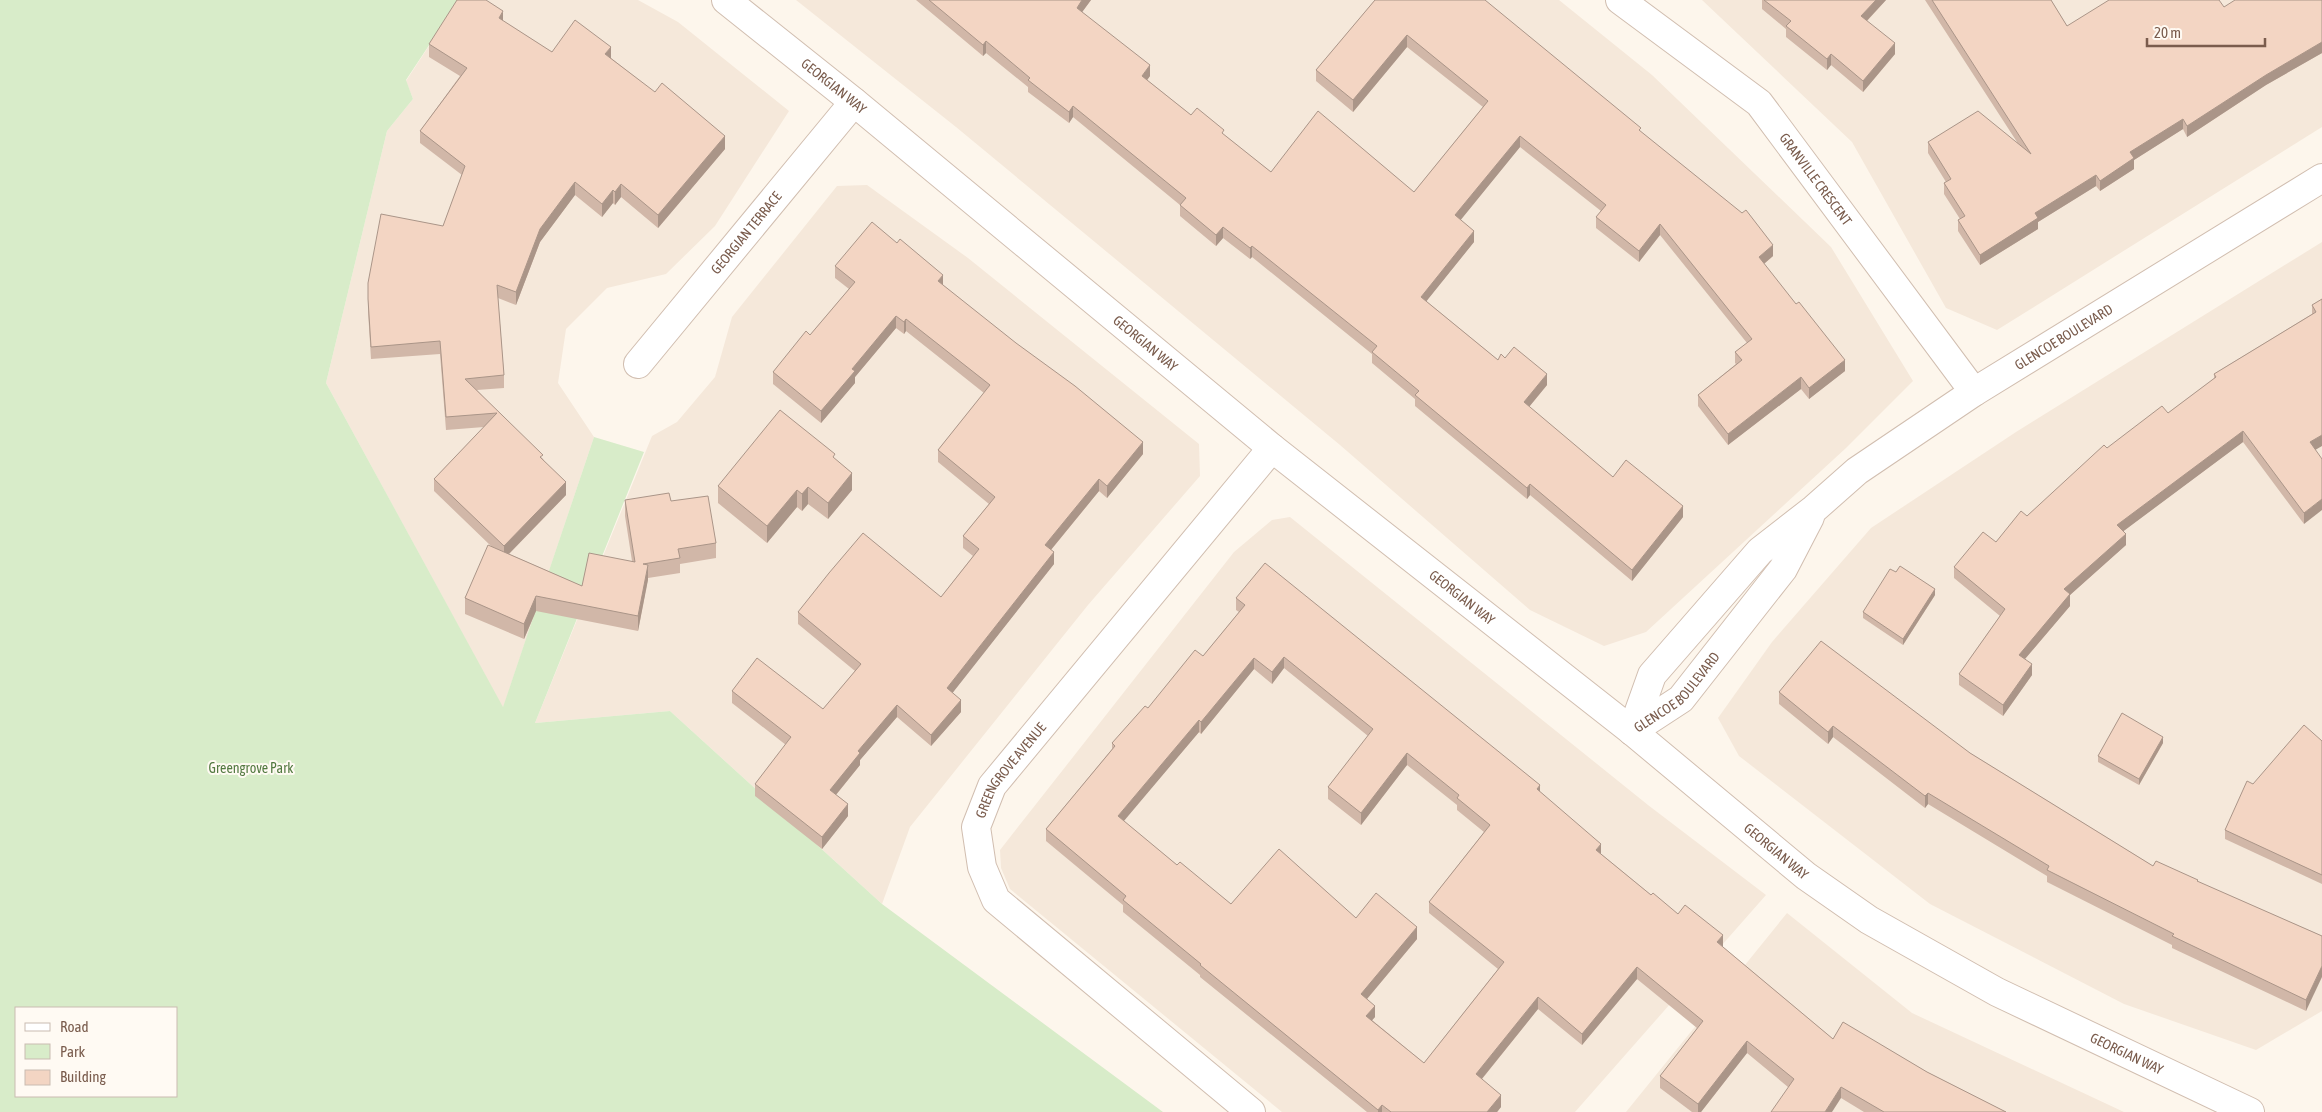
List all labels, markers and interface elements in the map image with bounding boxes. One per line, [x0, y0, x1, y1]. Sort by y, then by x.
scale bar [2147, 15, 2264, 47]
text: 20 m [2154, 24, 2181, 41]
street label: GEORGIAN WAY [798, 55, 870, 117]
street label: GRANVILLE CRESCENT [1776, 130, 1855, 228]
street label: GEORGIAN TERRACE [708, 188, 785, 277]
street label: GLENCOE BOULEVARD [2012, 301, 2116, 373]
street label: GEORGIAN WAY [1110, 312, 1181, 375]
street label: GEORGIAN WAY [1426, 567, 1499, 628]
street label: GLENCOE BOULEVARD [1631, 649, 1723, 736]
street label: GREENGROVE AVENUE [972, 719, 1049, 820]
park label: Greengrove Park [209, 760, 293, 776]
street label: GEORGIAN WAY [1741, 820, 1812, 883]
legend [15, 1007, 178, 1097]
text: Road [60, 1018, 89, 1035]
street label: GEORGIAN WAY [2088, 1029, 2166, 1078]
text: Park [60, 1043, 85, 1060]
text: Building [60, 1068, 106, 1085]

